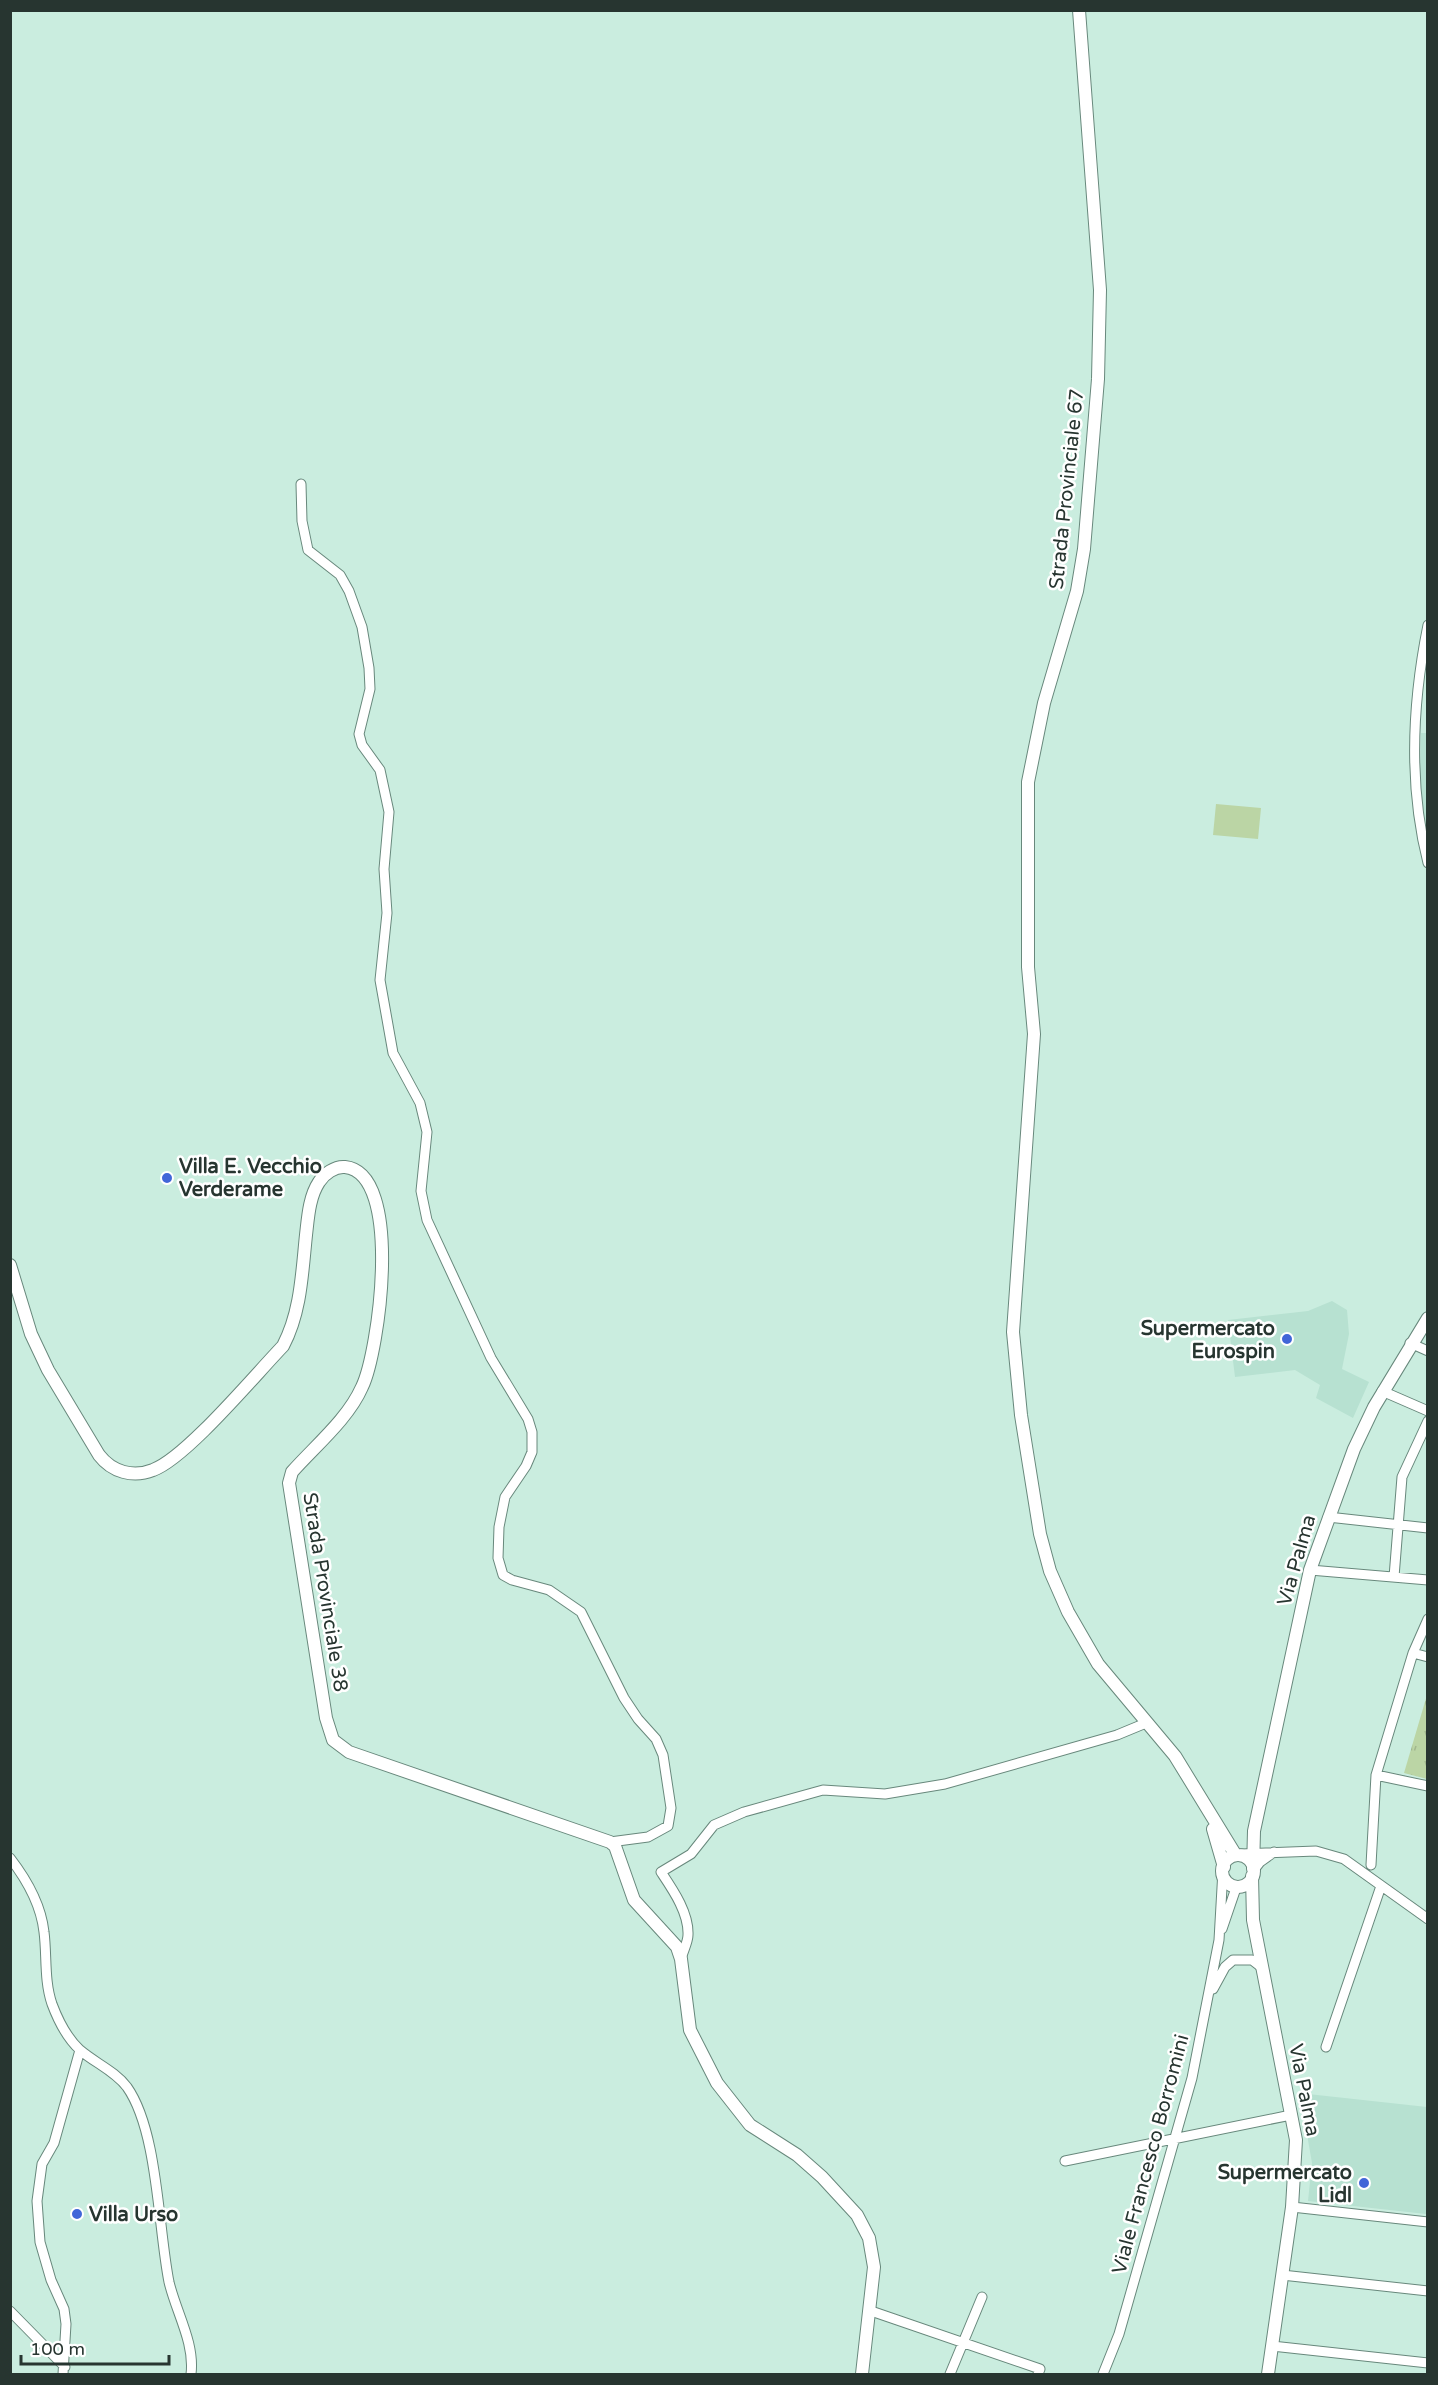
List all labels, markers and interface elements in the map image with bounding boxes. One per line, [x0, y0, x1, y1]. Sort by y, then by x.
street label: Strada Provinciale 67 [1045, 388, 1089, 591]
place label: Villa E. Vecchio Verderame [179, 1155, 322, 1202]
marker: Villa E. Vecchio Verderame [160, 1171, 174, 1185]
place label: Supermercato Eurospin [1141, 1317, 1275, 1364]
marker: Supermercato Eurospin [1280, 1332, 1294, 1346]
street label: Strada Provinciale 38 [297, 1491, 353, 1693]
street label: Via Palma [1272, 1512, 1321, 1609]
street label: Viale Francesco Borromini [1107, 2032, 1195, 2277]
street label: Via Palma [1283, 2042, 1325, 2139]
place label: Supermercato Lidl [1218, 2161, 1352, 2208]
marker: Supermercato Lidl [1357, 2176, 1371, 2190]
place label: Villa Urso [89, 2203, 178, 2227]
marker: Villa Urso [70, 2207, 84, 2221]
scale bar [21, 2328, 170, 2366]
text: 100 m [30, 2338, 85, 2360]

